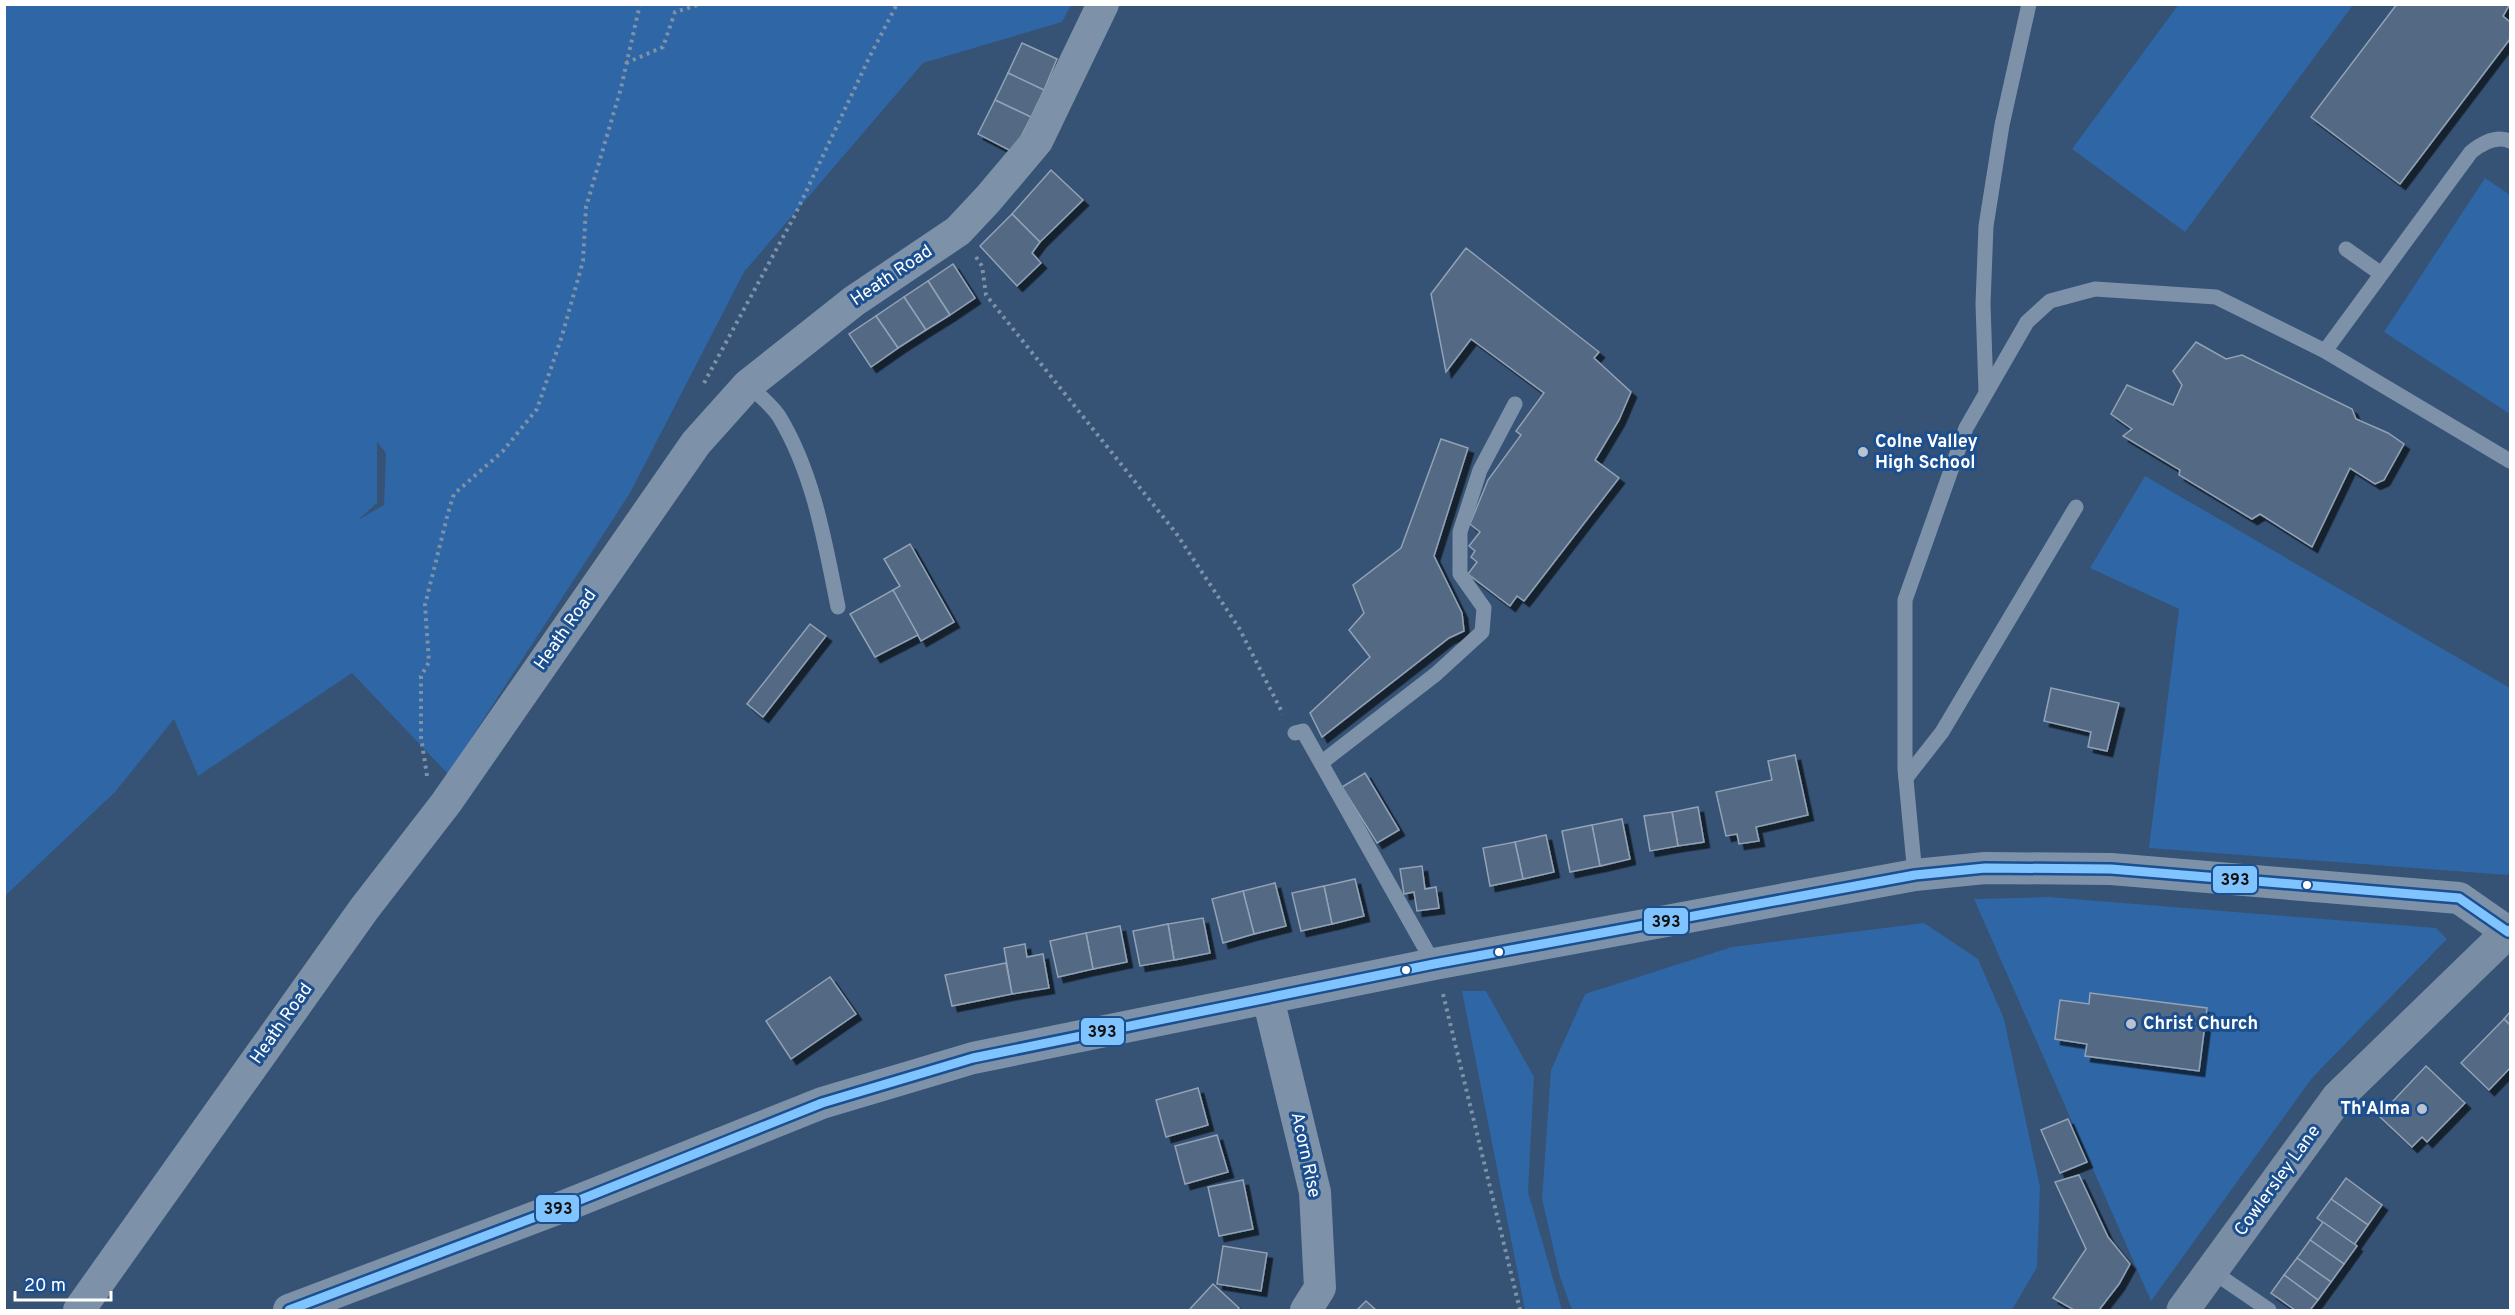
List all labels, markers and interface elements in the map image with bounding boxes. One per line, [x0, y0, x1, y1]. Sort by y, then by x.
street label: Heath Road [847, 240, 937, 312]
place label: Colne Valley High School [1875, 431, 1978, 475]
marker: Colne Valley High School [1856, 445, 1870, 459]
street label: Heath Road [530, 585, 602, 675]
line badge: 393 [2212, 865, 2258, 894]
text: 393 [2221, 871, 2250, 891]
unlabelled marker [2301, 879, 2313, 891]
line badge: 393 [1643, 907, 1689, 935]
text: 393 [1652, 913, 1681, 933]
unlabelled marker [1493, 946, 1505, 958]
unlabelled marker [1400, 964, 1412, 976]
street label: Heath Road [246, 979, 318, 1069]
place label: Christ Church [2143, 1013, 2258, 1036]
line badge: 393 [1080, 1017, 1125, 1046]
marker: Christ Church [2124, 1017, 2138, 1031]
text: 393 [1088, 1023, 1117, 1043]
place label: Th'Alma [2340, 1098, 2410, 1121]
marker: Th'Alma [2415, 1102, 2429, 1116]
street label: Acorn Rise [1285, 1110, 1325, 1200]
street label: Cowlersley Lane [2230, 1121, 2326, 1241]
line badge: 393 [535, 1194, 580, 1223]
text: 393 [544, 1200, 573, 1220]
scale bar [15, 1264, 111, 1302]
text: 20 m [24, 1275, 66, 1298]

